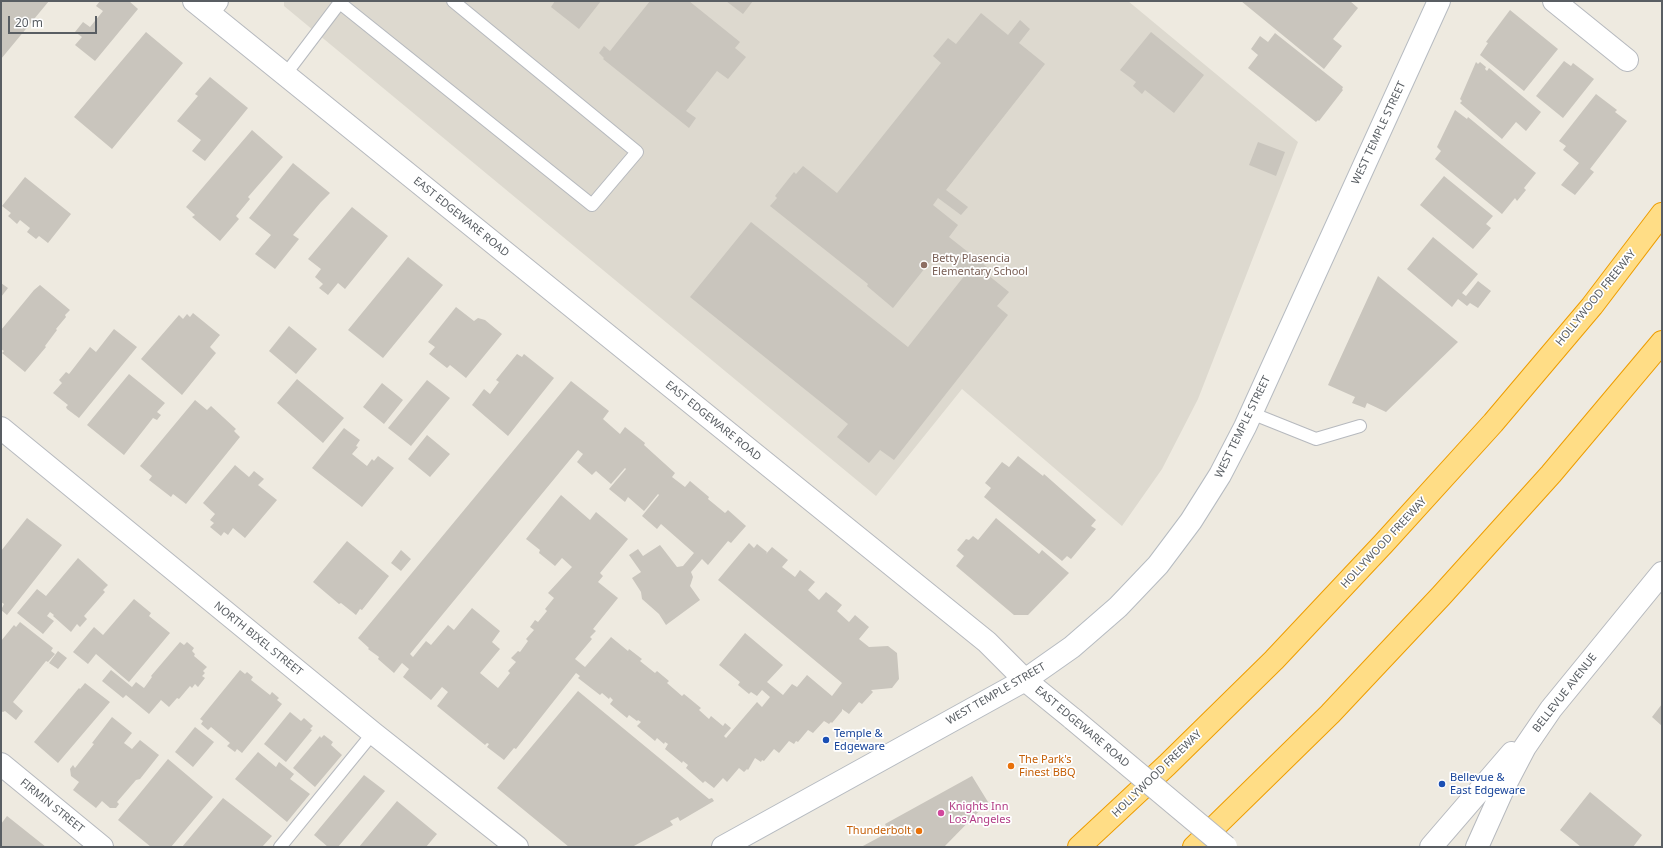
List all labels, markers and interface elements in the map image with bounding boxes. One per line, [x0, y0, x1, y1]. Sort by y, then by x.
scale bar [10, 8, 99, 34]
text: 20 m [15, 14, 43, 31]
street label: WEST TEMPLE STREET [1349, 79, 1409, 187]
street label: EAST EDGEWARE ROAD [410, 174, 512, 260]
street label: HOLLYWOOD FREEWAY [1553, 247, 1639, 349]
place label: Betty Plasencia Elementary School [932, 252, 1028, 278]
marker: Betty Plasencia Elementary School [919, 260, 929, 270]
street label: WEST TEMPLE STREET [1212, 374, 1274, 480]
street label: EAST EDGEWARE ROAD [662, 378, 764, 464]
street label: HOLLYWOOD FREEWAY [1338, 495, 1430, 591]
street label: NORTH BIXEL STREET [211, 599, 305, 679]
street label: BELLEVUE AVENUE [1530, 651, 1600, 735]
street label: WEST TEMPLE STREET [944, 660, 1048, 728]
street label: EAST EDGEWARE ROAD [1032, 684, 1132, 770]
place label: Temple & Edgeware [834, 727, 885, 753]
street label: HOLLYWOOD FREEWAY [1109, 728, 1205, 820]
marker: Temple & Edgeware [821, 735, 831, 745]
place label: The Park's Finest BBQ [1019, 753, 1076, 779]
marker: The Park's Finest BBQ [1006, 761, 1016, 771]
place label: Bellevue & East Edgeware [1450, 771, 1525, 797]
street label: FIRMIN STREET [17, 776, 87, 836]
marker: Bellevue & East Edgeware [1437, 779, 1447, 789]
place label: Knights Inn Los Angeles [949, 800, 1011, 826]
marker: Knights Inn Los Angeles [936, 808, 946, 818]
place label: Thunderbolt [847, 824, 911, 838]
marker: Thunderbolt [914, 826, 924, 836]

